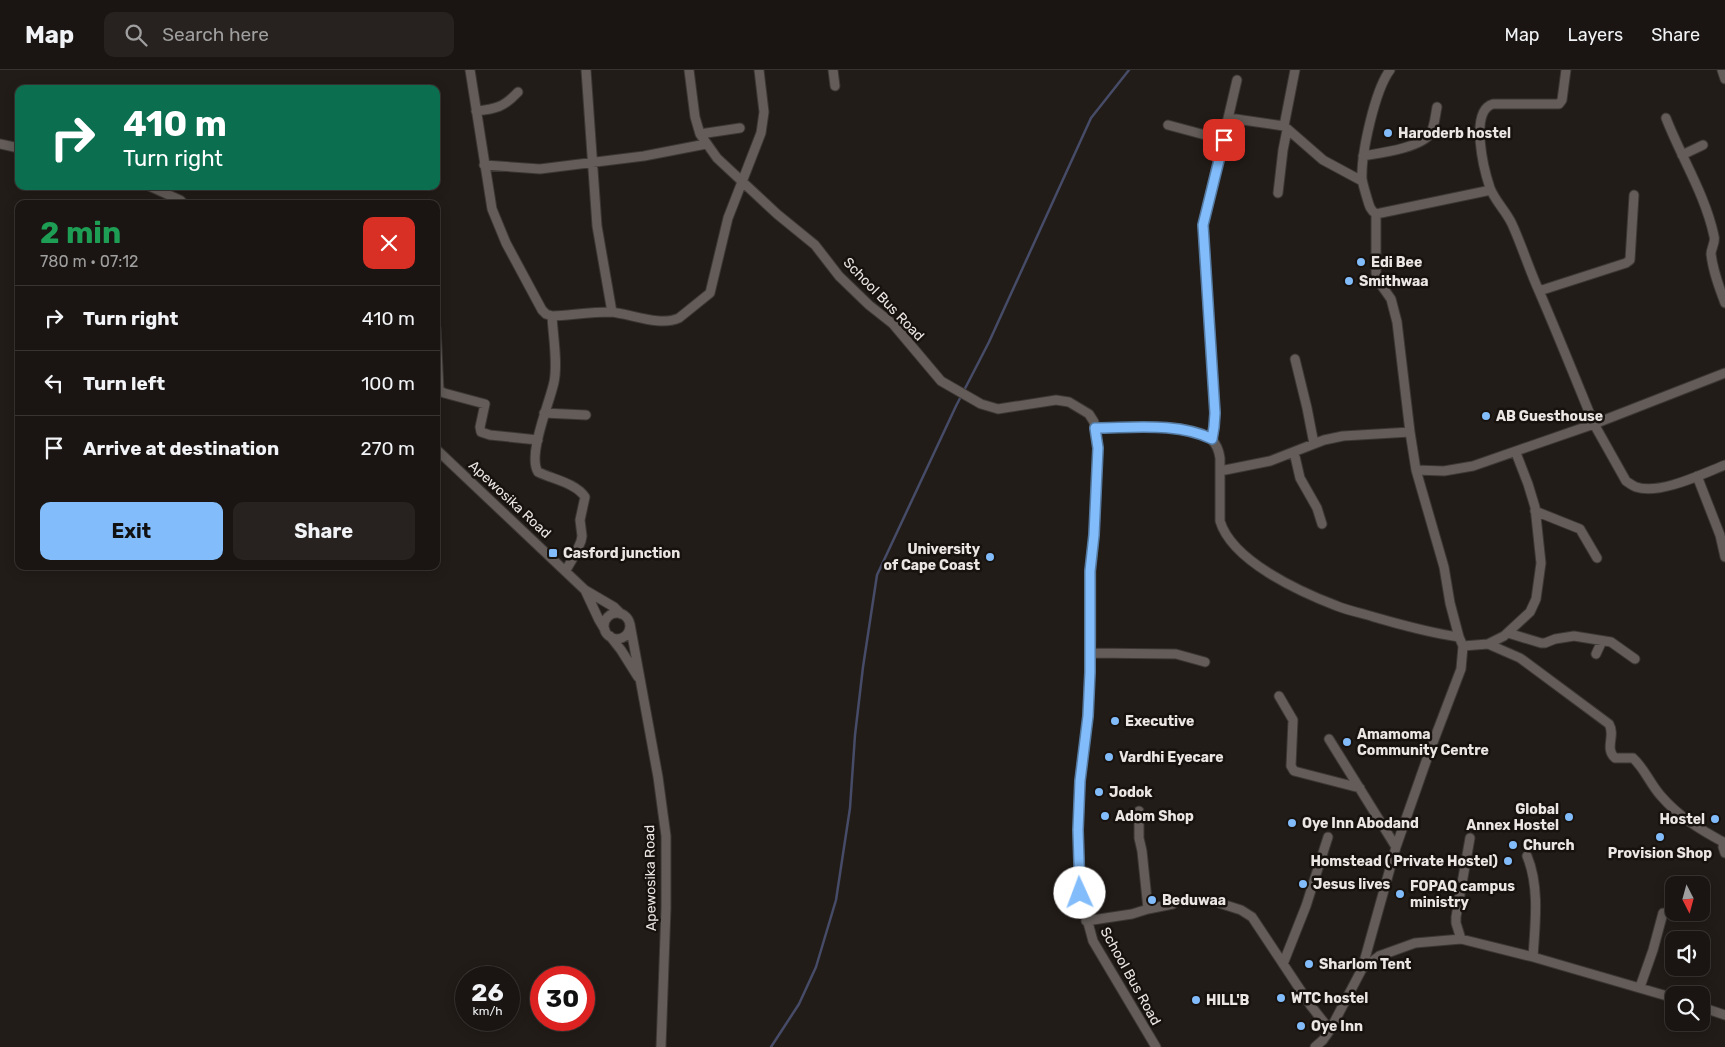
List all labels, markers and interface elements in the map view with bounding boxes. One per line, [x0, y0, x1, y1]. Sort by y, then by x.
search box [104, 12, 454, 57]
text: Map [25, 21, 74, 49]
icon: search [122, 21, 150, 49]
text: Search here [162, 23, 269, 46]
text: Map [1505, 24, 1540, 46]
text: Layers [1568, 24, 1623, 46]
text: Share [1651, 24, 1700, 46]
text: 410 m [123, 103, 227, 145]
icon: right [40, 105, 105, 170]
pin [1203, 119, 1245, 161]
place label: Haroderb hostel [1398, 125, 1511, 142]
icon: arrive [1210, 126, 1238, 154]
marker: Haroderb hostel [1382, 127, 1394, 139]
text: Turn right [123, 145, 223, 172]
text: 2 min [40, 215, 121, 251]
button: close [363, 217, 415, 269]
text: 780 m · 07:12 [40, 252, 139, 271]
street label: School Bus Road [840, 254, 928, 345]
place label: Edi Bee [1371, 254, 1422, 271]
marker: Edi Bee [1355, 256, 1367, 268]
place label: Smithwaa [1359, 273, 1429, 290]
marker: Smithwaa [1343, 275, 1355, 287]
icon: right [40, 304, 68, 332]
text: Turn right [83, 307, 178, 330]
text: 410 m [362, 307, 415, 330]
icon: left [40, 369, 68, 397]
text: Turn left [83, 372, 165, 395]
text: 100 m [361, 372, 415, 395]
place label: AB Guesthouse [1496, 408, 1603, 425]
marker: AB Guesthouse [1480, 410, 1492, 422]
icon: arrive [40, 434, 68, 462]
text: Arrive at destination [83, 437, 279, 460]
text: 270 m [360, 437, 415, 460]
street label: Apewosika Road [465, 457, 554, 542]
button: Exit [40, 502, 223, 560]
button: Share [233, 502, 415, 560]
place label: University of Cape Coast [884, 541, 981, 574]
place label: Casford junction [563, 545, 680, 562]
marker: Casford junction [547, 547, 559, 559]
marker: University of Cape Coast [984, 551, 996, 563]
place label: Executive [1125, 713, 1194, 730]
marker: Executive [1109, 715, 1121, 727]
place label: Amamoma Community Centre [1357, 726, 1489, 759]
marker: Amamoma Community Centre [1341, 736, 1353, 748]
place label: Vardhi Eyecare [1119, 749, 1224, 766]
marker: Vardhi Eyecare [1103, 751, 1115, 763]
place label: Jodok [1109, 784, 1153, 801]
marker: Jodok [1093, 786, 1105, 798]
place label: Global Annex Hostel [1466, 801, 1559, 834]
place label: Adom Shop [1115, 808, 1194, 825]
marker: Adom Shop [1099, 810, 1111, 822]
marker: Global Annex Hostel [1563, 811, 1575, 823]
place label: Hostel [1659, 811, 1705, 828]
marker: Hostel [1709, 813, 1721, 825]
place label: Oye Inn Abodand [1302, 815, 1419, 832]
marker: Oye Inn Abodand [1286, 817, 1298, 829]
street label: Apewosika Road [641, 825, 660, 931]
marker: Provision Shop [1654, 831, 1666, 843]
place label: Church [1523, 837, 1575, 854]
marker: Church [1507, 839, 1519, 851]
place label: Provision Shop [1608, 845, 1712, 862]
place label: Homstead ( Private Hostel) [1310, 853, 1498, 870]
marker: Homstead ( Private Hostel) [1502, 855, 1514, 867]
position arrow [1053, 866, 1105, 918]
place label: Jesus lives [1313, 876, 1391, 893]
north arrow [1665, 876, 1710, 921]
map controls [1665, 876, 1710, 1031]
marker: Jesus lives [1297, 878, 1309, 890]
place label: FOPAQ campus ministry [1410, 878, 1515, 911]
marker: FOPAQ campus ministry [1394, 888, 1406, 900]
place label: Beduwaa [1162, 892, 1226, 909]
marker: Beduwaa [1146, 894, 1158, 906]
street label: School Bus Road [1097, 924, 1165, 1028]
button: sound [1665, 931, 1710, 976]
place label: Sharlom Tent [1319, 956, 1412, 973]
marker: Sharlom Tent [1303, 958, 1315, 970]
speed limit sign: 30 [530, 966, 595, 1031]
text: 26 [471, 978, 504, 1007]
button: search [1665, 986, 1710, 1031]
place label: WTC hostel [1291, 990, 1368, 1007]
place label: HILL'B [1206, 992, 1250, 1009]
marker: WTC hostel [1275, 992, 1287, 1004]
marker: HILL'B [1190, 994, 1202, 1006]
text: km/h [473, 1004, 502, 1018]
place label: Oye Inn [1311, 1018, 1363, 1035]
marker: Oye Inn [1295, 1020, 1307, 1032]

